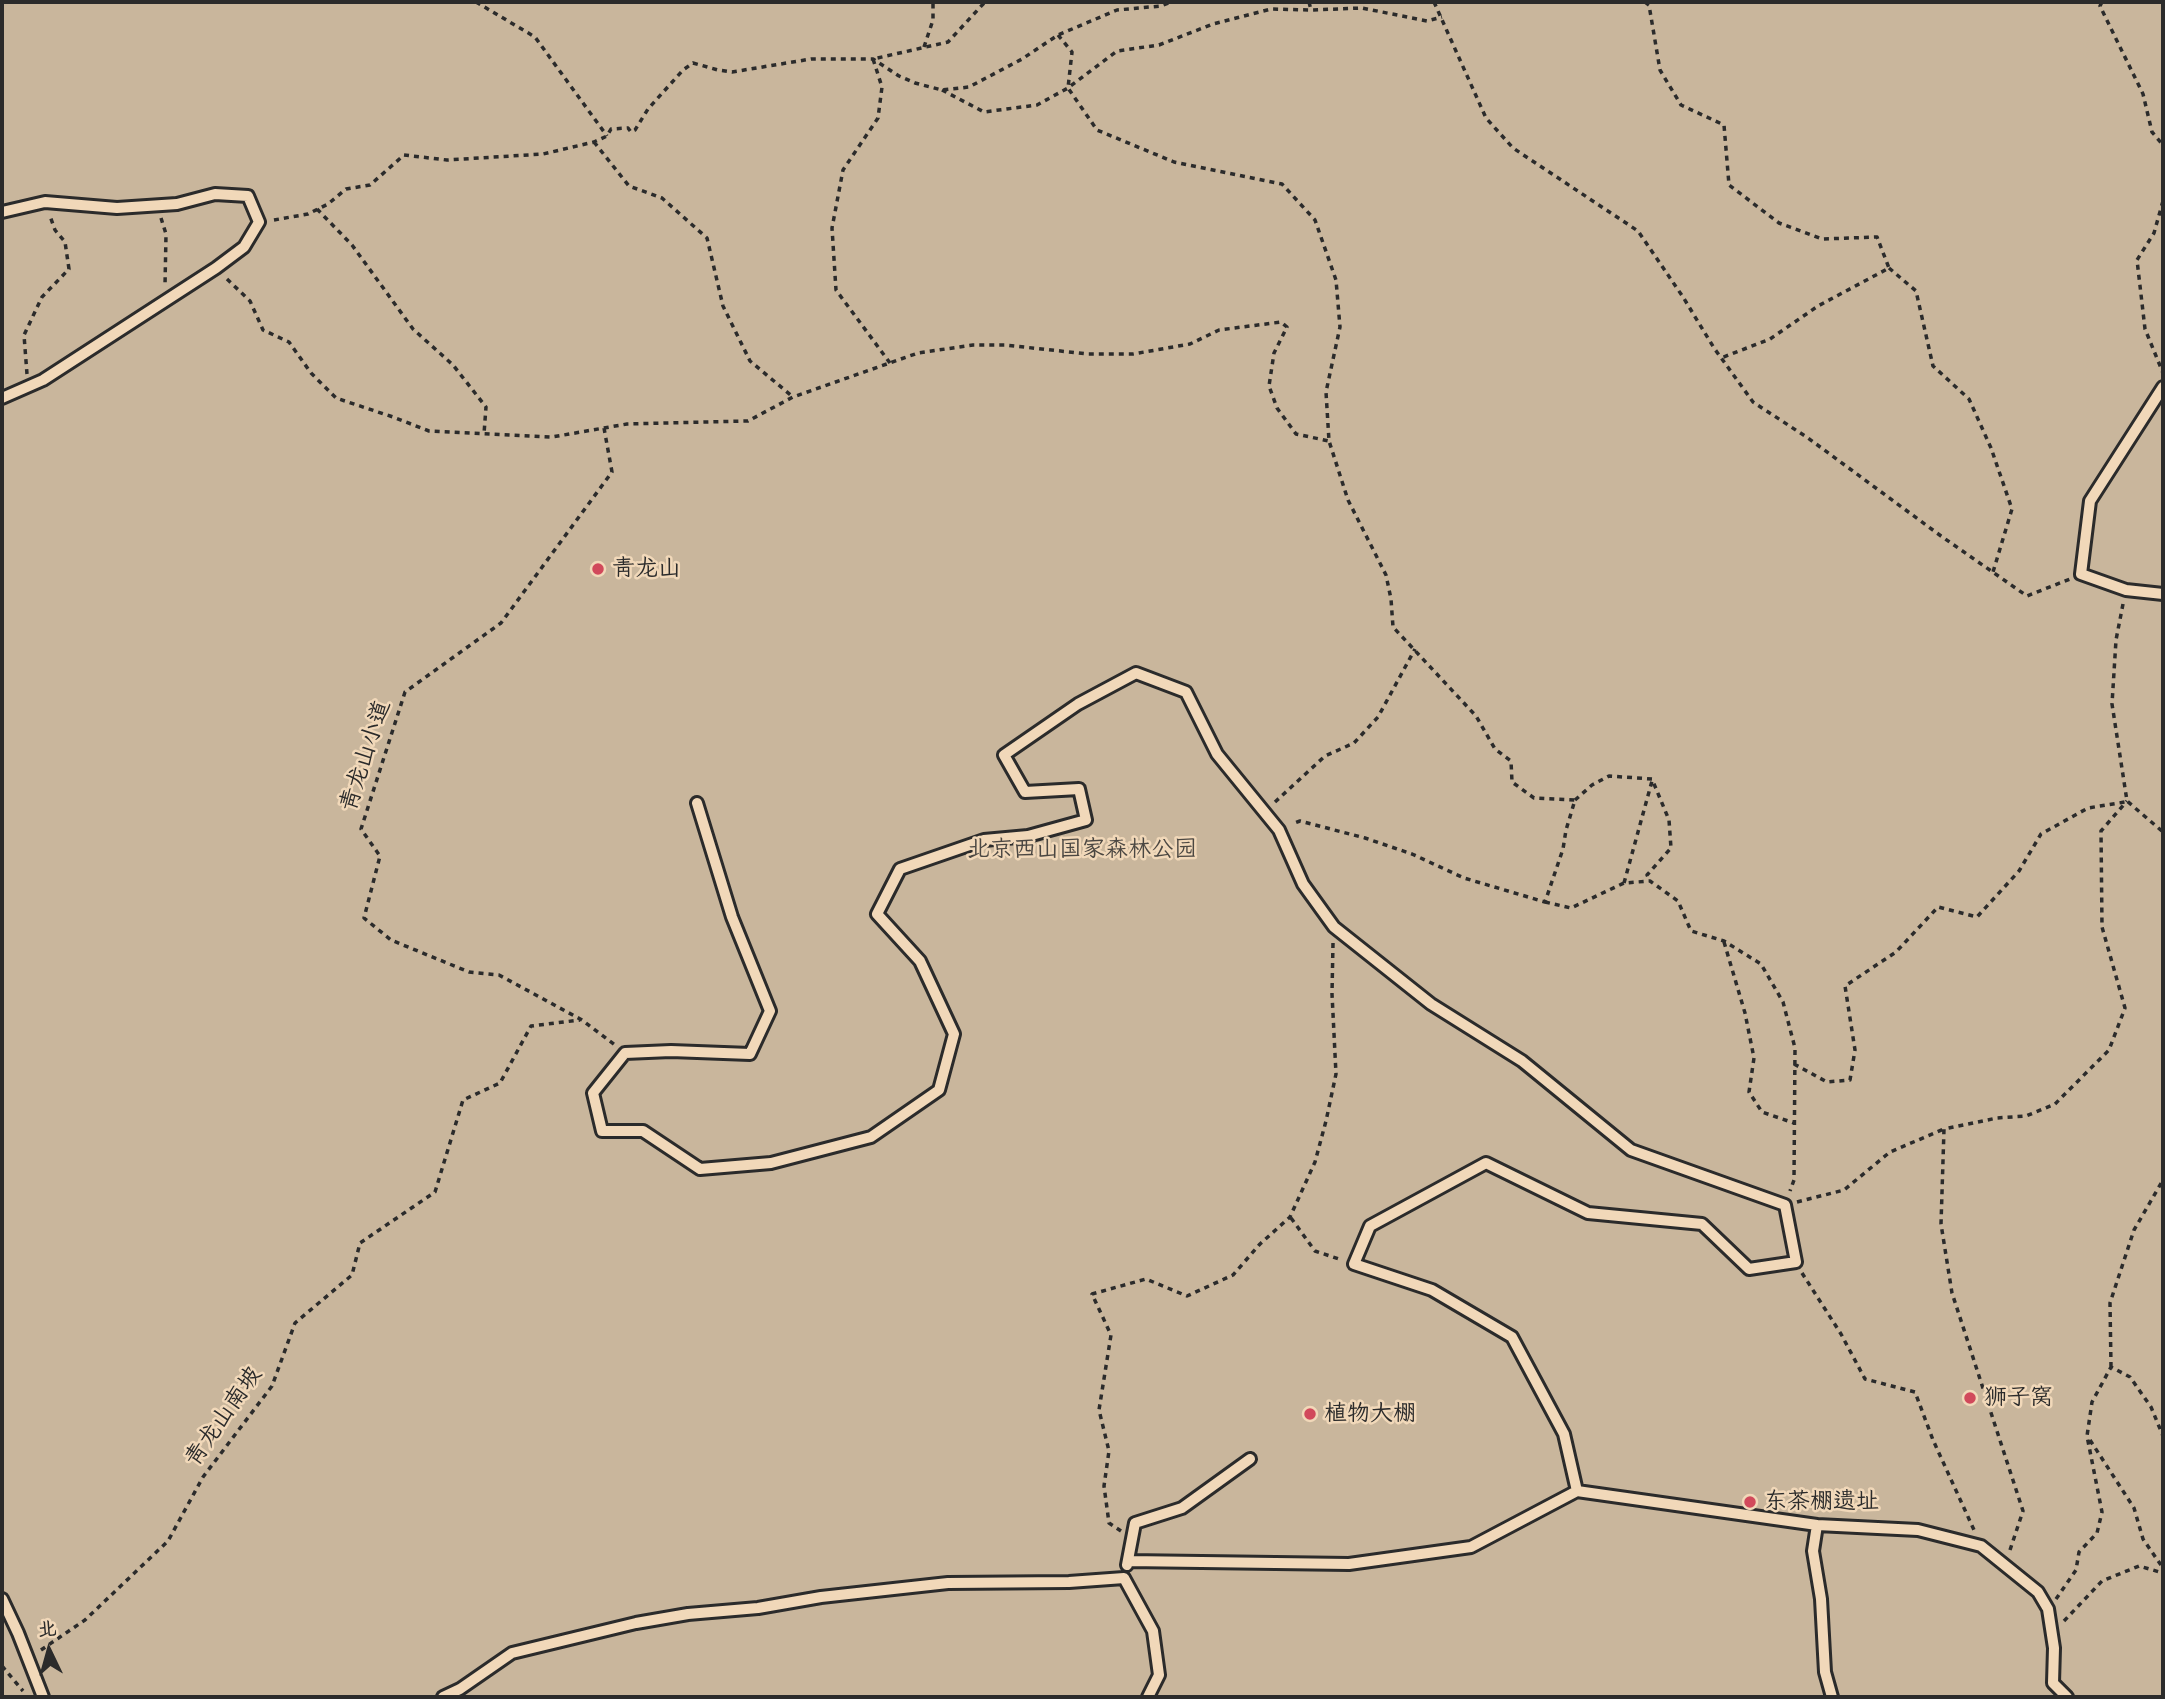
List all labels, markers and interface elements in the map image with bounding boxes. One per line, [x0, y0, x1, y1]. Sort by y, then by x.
place label: 青龙山 [612, 555, 681, 583]
marker: 青龙山 [590, 561, 606, 577]
street label: 青龙山小道 [335, 697, 397, 815]
park label: 北京西山国家森林公园 [967, 836, 1197, 864]
street label: 青龙山南坡 [180, 1362, 268, 1472]
place label: 狮子窝 [1984, 1384, 2053, 1412]
marker: 狮子窝 [1962, 1390, 1978, 1406]
place label: 植物大棚 [1324, 1400, 1416, 1428]
marker: 植物大棚 [1302, 1406, 1318, 1422]
place label: 东茶棚遗址 [1764, 1488, 1879, 1516]
marker: 东茶棚遗址 [1742, 1494, 1758, 1510]
text: 北 [36, 1611, 58, 1646]
north arrow [14, 1615, 84, 1685]

